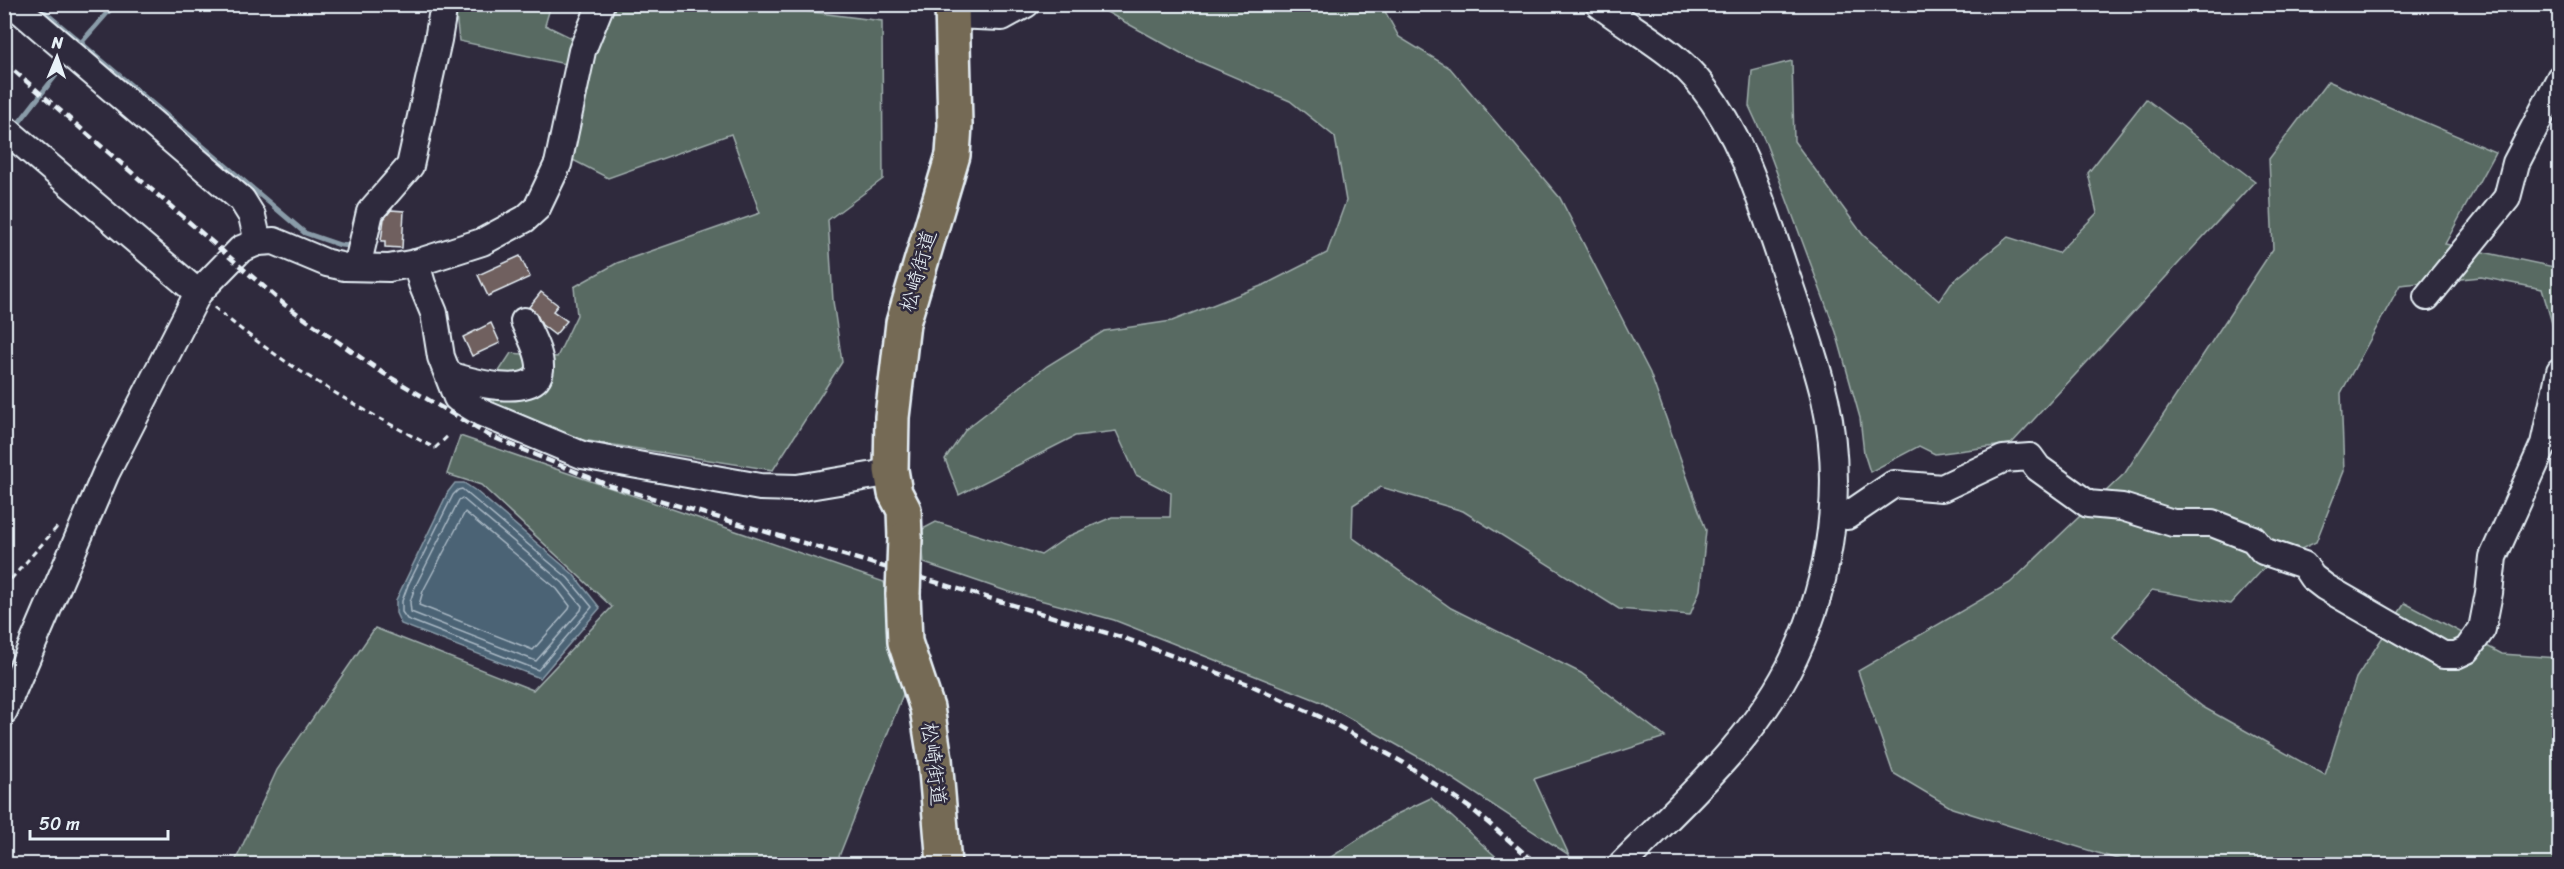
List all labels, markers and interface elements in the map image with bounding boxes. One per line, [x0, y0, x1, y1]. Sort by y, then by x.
north arrow [27, 27, 87, 87]
text: N [50, 28, 64, 57]
street label: 松崎街道 [888, 225, 948, 317]
street label: 松崎街道 [910, 720, 958, 808]
scale bar [30, 803, 168, 841]
text: 50 m [39, 808, 80, 840]

